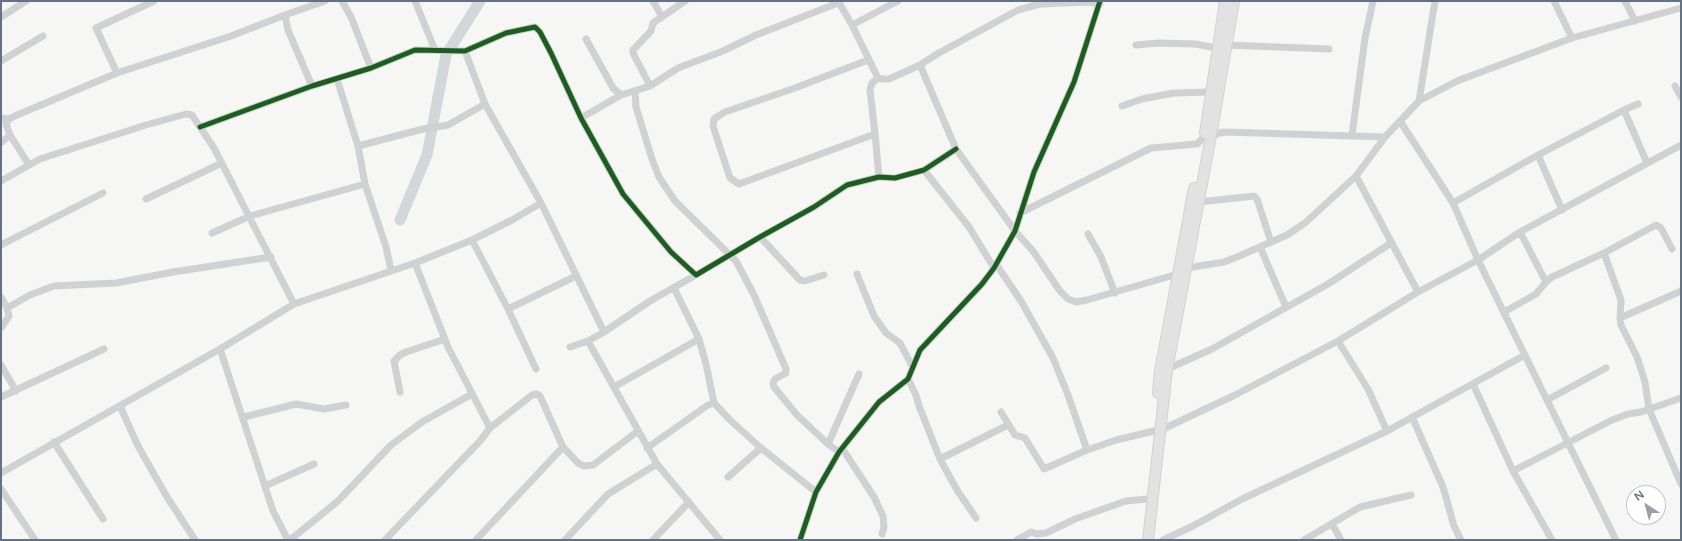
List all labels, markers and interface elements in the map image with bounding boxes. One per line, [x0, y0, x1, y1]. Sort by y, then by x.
north arrow [1626, 485, 1666, 525]
text: N [1632, 488, 1647, 504]

